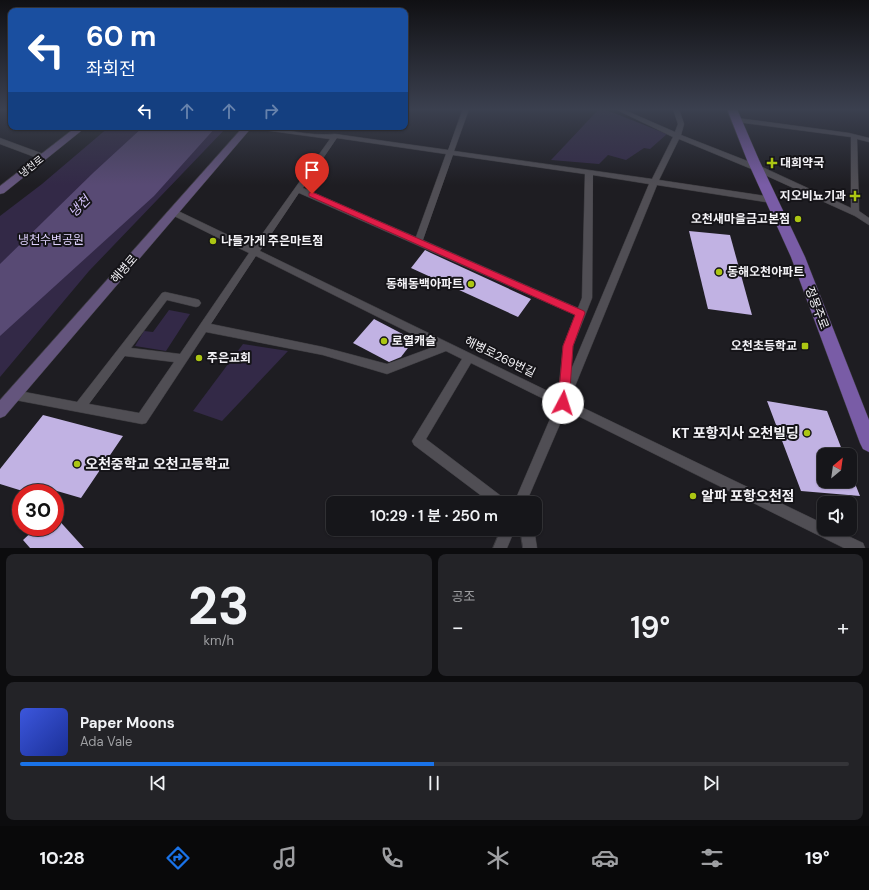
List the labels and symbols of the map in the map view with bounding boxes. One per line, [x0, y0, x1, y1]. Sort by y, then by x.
street label: 냉천로 [16, 153, 46, 180]
pin [295, 153, 329, 194]
place label: 대희약국 [780, 155, 824, 171]
marker: 대희약국 [767, 158, 777, 168]
place label: 지오비뇨기과 [780, 188, 846, 204]
marker: 지오비뇨기과 [849, 190, 861, 202]
water label: 냉천 [65, 191, 95, 221]
place label: 오천새마을금고본점 [691, 211, 790, 227]
marker: 오천새마을금고본점 [793, 214, 803, 224]
park label: 냉천수변공원 [18, 232, 84, 248]
place label: 나들가게 주은마트점 [221, 233, 323, 249]
marker: 나들가게 주은마트점 [208, 236, 218, 246]
street label: 해병로 [107, 251, 141, 287]
place label: 동해오천아파트 [727, 264, 804, 280]
marker: 동해오천아파트 [714, 267, 724, 277]
place label: 동해동백아파트 [386, 276, 463, 292]
marker: 동해동백아파트 [466, 279, 476, 289]
street label: 정몽주로 [802, 285, 832, 331]
place label: 로열캐슬 [392, 333, 436, 349]
street label: 해병로269번길 [462, 333, 538, 381]
marker: 로열캐슬 [379, 336, 389, 346]
place label: 오천초등학교 [731, 338, 797, 354]
marker: 오천초등학교 [800, 341, 810, 351]
place label: 주은교회 [207, 350, 251, 366]
marker: 주은교회 [194, 353, 204, 363]
position arrow [542, 382, 584, 424]
place label: KT 포항지사 오천빌딩 [672, 424, 799, 442]
marker: KT 포항지사 오천빌딩 [802, 428, 812, 438]
north arrow [817, 448, 857, 488]
place label: 오천중학교 오천고등학교 [85, 455, 230, 473]
marker: 오천중학교 오천고등학교 [72, 459, 82, 469]
speed limit sign: 30 [12, 484, 64, 536]
place label: 알파 포항오천점 [701, 487, 794, 505]
marker: 알파 포항오천점 [688, 491, 698, 501]

